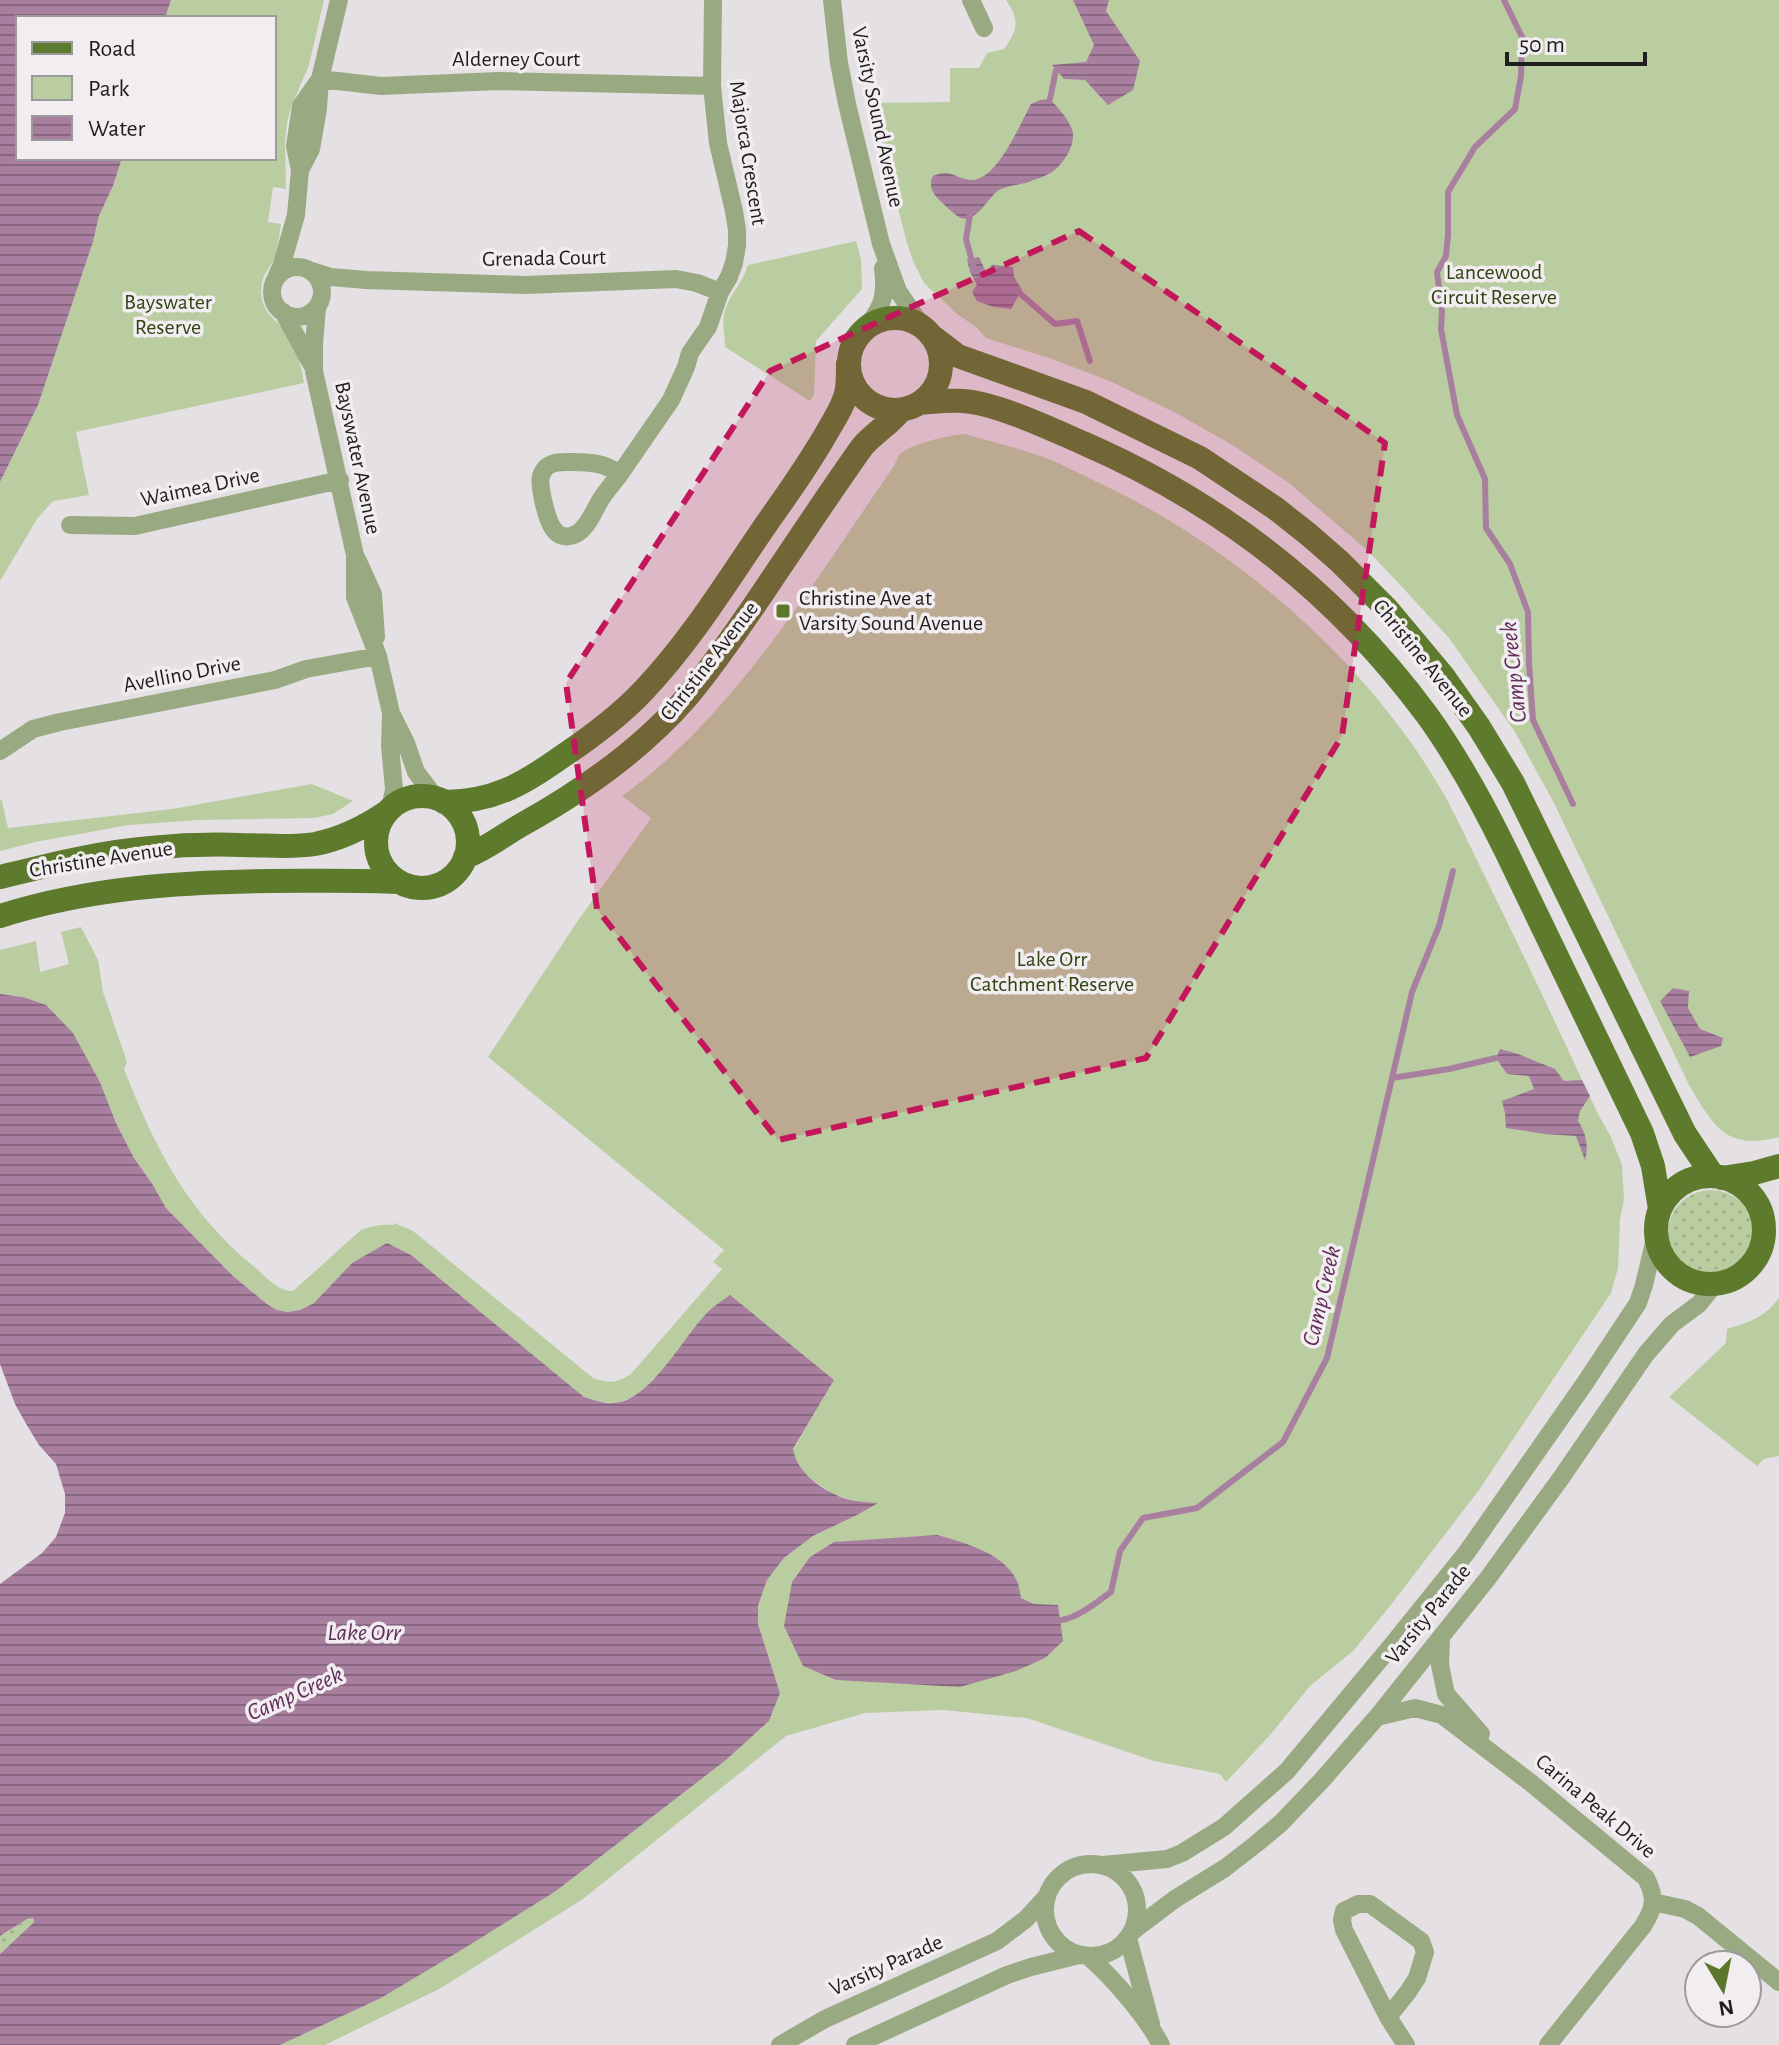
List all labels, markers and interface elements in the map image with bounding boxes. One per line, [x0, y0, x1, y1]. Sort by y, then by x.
legend [16, 16, 276, 160]
scale bar [1507, 16, 1645, 66]
street label: Varsity Sound Avenue [848, 25, 908, 209]
text: 50 m [1519, 33, 1565, 57]
text: Road [88, 37, 136, 61]
street label: Alderney Court [452, 48, 580, 70]
text: Park [88, 77, 129, 101]
street label: Majorca Crescent [726, 79, 770, 227]
text: Water [88, 117, 146, 141]
street label: Grenada Court [482, 246, 606, 270]
park label: Lancewood Circuit Reserve [1431, 261, 1557, 308]
park label: Bayswater Reserve [124, 291, 212, 338]
street label: Bayswater Avenue [331, 380, 385, 536]
street label: Waimea Drive [138, 464, 262, 510]
place label: Christine Ave at Varsity Sound Avenue [799, 587, 983, 634]
street label: Christine Avenue [1369, 595, 1477, 721]
street label: Christine Avenue [656, 597, 762, 725]
marker: Christine Ave at Varsity Sound Avenue [774, 602, 792, 620]
water label: Camp Creek [1497, 620, 1531, 724]
street label: Avellino Drive [121, 652, 243, 696]
street label: Christine Avenue [28, 837, 174, 881]
park label: Lake Orr Catchment Reserve [970, 948, 1134, 995]
water label: Camp Creek [1299, 1244, 1345, 1348]
street label: Varsity Parade [1381, 1560, 1475, 1668]
water label: Lake Orr [327, 1621, 402, 1645]
water label: Camp Creek [244, 1662, 346, 1726]
street label: Carina Peak Drive [1532, 1750, 1660, 1862]
street label: Varsity Parade [826, 1930, 946, 2000]
north arrow [1683, 1949, 1763, 2029]
text: N [1717, 1996, 1736, 2020]

